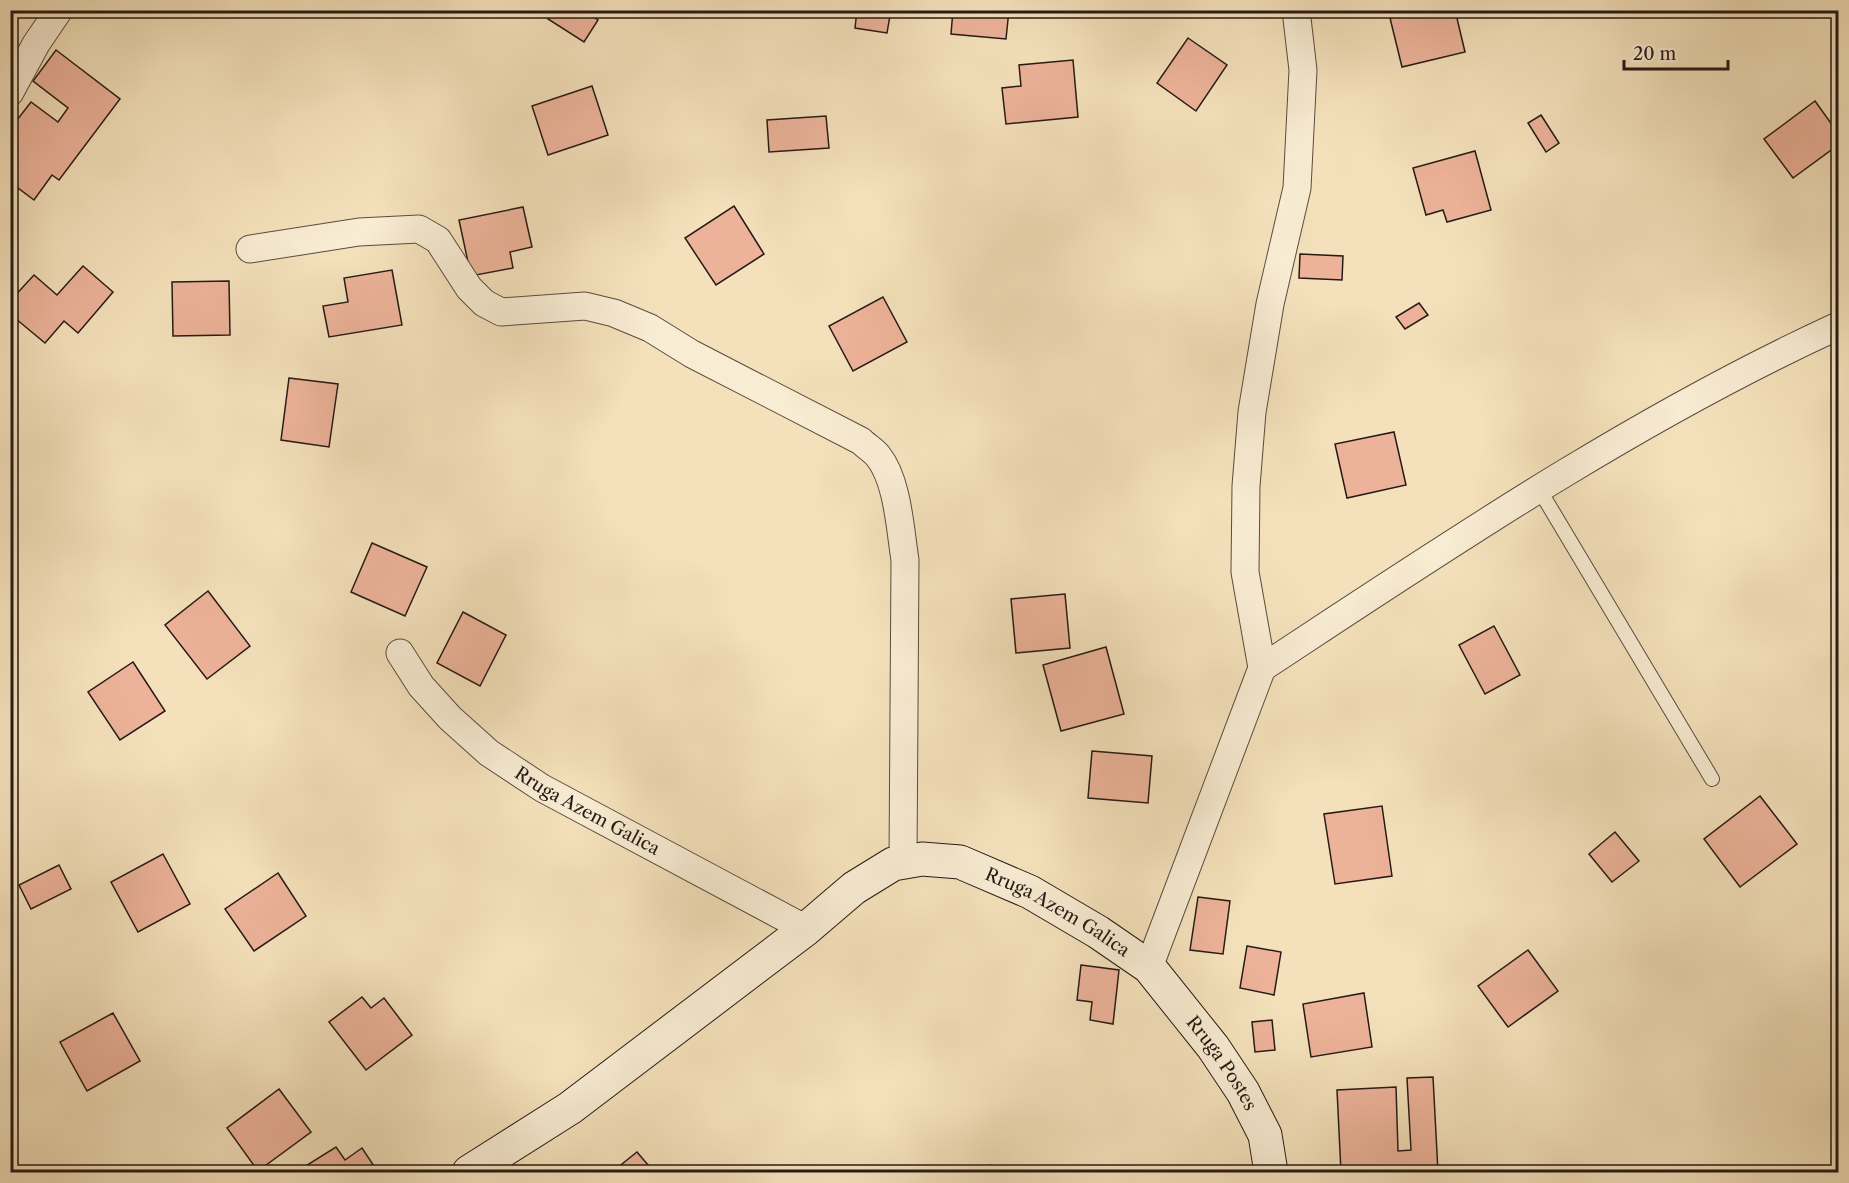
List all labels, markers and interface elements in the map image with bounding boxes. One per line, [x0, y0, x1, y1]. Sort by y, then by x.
scale bar [1624, 33, 1728, 71]
text: 20 m [1633, 43, 1677, 65]
street label: Rruga Azem Galica [510, 762, 664, 860]
street label: Rruga Azem Galica [982, 863, 1134, 962]
street label: Rruga Postes [1182, 1012, 1262, 1114]

